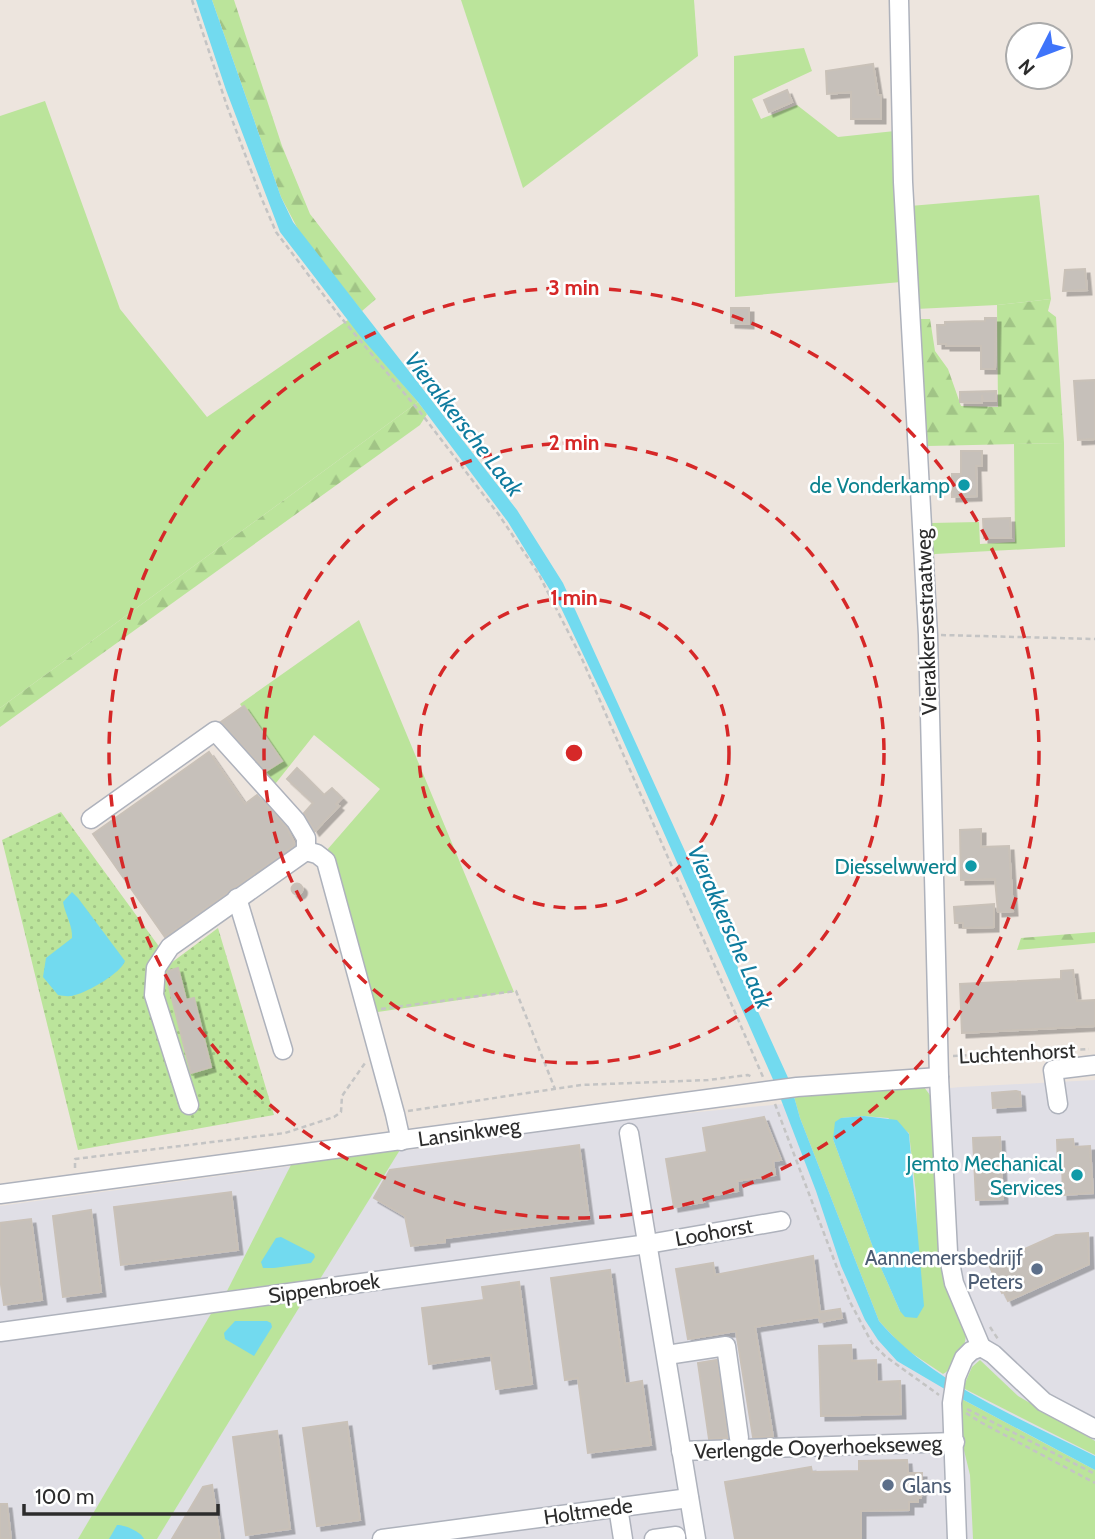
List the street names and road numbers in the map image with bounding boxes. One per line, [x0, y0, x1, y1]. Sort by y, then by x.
street label: Vierakkersestraatweg [910, 528, 942, 716]
street label: Luchtenhorst [958, 1037, 1076, 1069]
street label: Lansinkweg [416, 1112, 522, 1152]
street label: Loohorst [673, 1213, 755, 1251]
street label: Sippenbroek [267, 1268, 382, 1308]
street label: Verlengde Ooyerhoekseweg [694, 1430, 943, 1464]
street label: Holtmede [542, 1492, 634, 1530]

